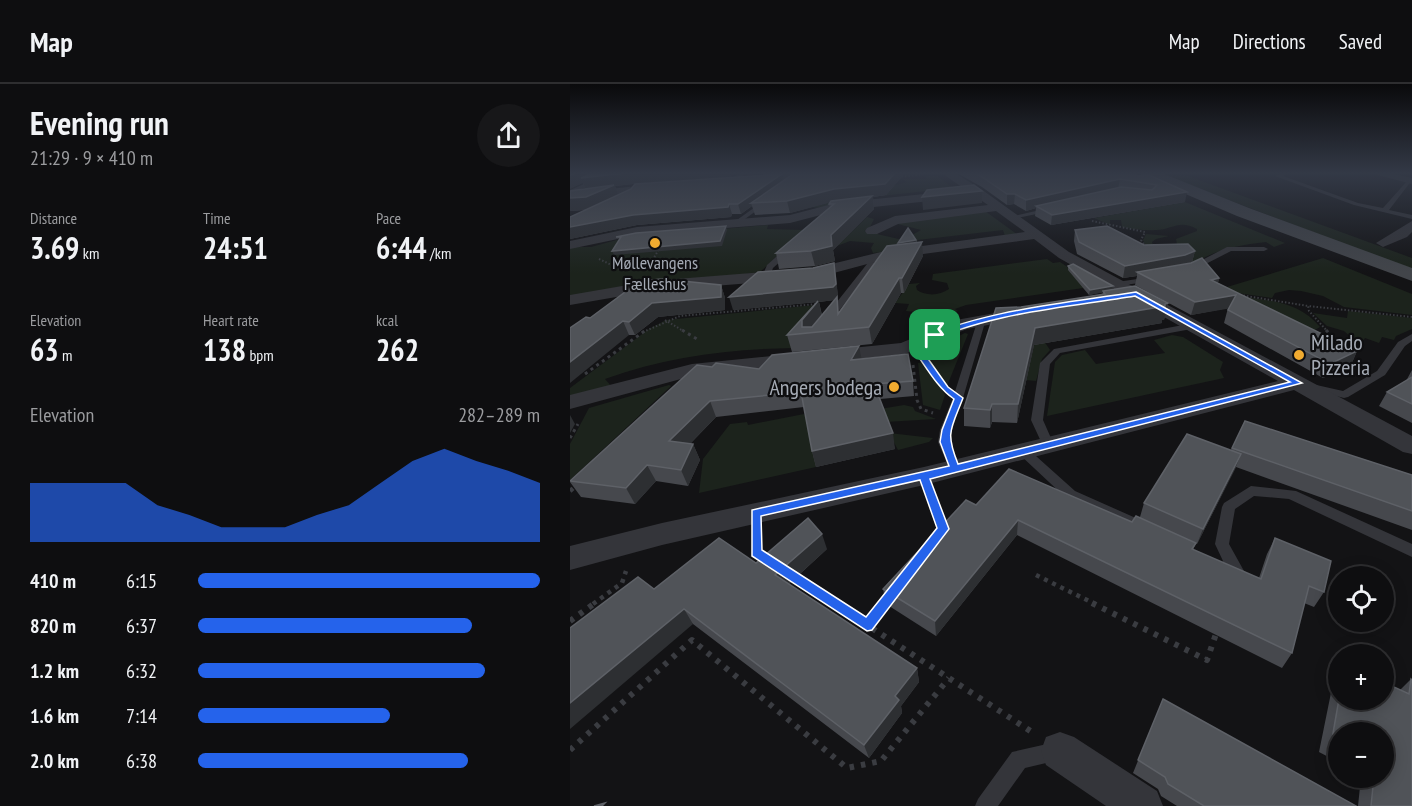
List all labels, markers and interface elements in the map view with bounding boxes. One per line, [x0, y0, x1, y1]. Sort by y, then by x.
text: Map [30, 23, 73, 60]
text: Map [1169, 28, 1200, 55]
text: Directions [1233, 28, 1306, 55]
text: Saved [1339, 28, 1382, 55]
text: Evening run [30, 101, 169, 144]
button: share [477, 104, 540, 167]
text: 21:29 · 9 × 410 m [30, 145, 153, 171]
text: Distance [30, 208, 77, 228]
text: Time [203, 208, 231, 228]
text: Pace [376, 208, 401, 228]
text: 3.69 [30, 228, 79, 267]
text: 24:51 [203, 228, 268, 267]
text: 6:44 [376, 228, 427, 267]
marker: Møllevangens Fælleshus [648, 236, 662, 250]
text: km [79, 243, 99, 263]
text: /km [427, 243, 451, 263]
place label: Møllevangens Fælleshus [612, 251, 698, 295]
pin [909, 309, 960, 360]
text: Elevation [30, 310, 81, 330]
text: Heart rate [203, 310, 259, 330]
text: kcal [376, 310, 398, 330]
icon: arrive [918, 318, 951, 351]
place label: Milado Pizzeria [1311, 328, 1370, 381]
text: 63 [30, 330, 59, 369]
text: 138 [203, 330, 246, 369]
text: 262 [376, 330, 419, 369]
text: m [59, 345, 73, 365]
text: bpm [246, 345, 274, 365]
marker: Milado Pizzeria [1292, 348, 1306, 362]
place label: Angers bodega [769, 373, 882, 401]
marker: Angers bodega [887, 380, 901, 394]
text: Elevation [30, 402, 94, 428]
text: 282–289 m [458, 402, 540, 428]
map controls [1328, 566, 1394, 788]
button: locate [1328, 566, 1394, 632]
text: 410 m [30, 568, 76, 594]
text: 6:15 [126, 568, 157, 594]
text: 820 m [30, 613, 76, 639]
text: 6:37 [126, 613, 157, 639]
button: + [1328, 644, 1394, 710]
text: 1.2 km [30, 658, 79, 684]
text: 6:32 [126, 658, 157, 684]
text: 1.6 km [30, 703, 79, 729]
text: 7:14 [126, 703, 157, 729]
button: − [1328, 722, 1394, 788]
text: 2.0 km [30, 748, 79, 774]
text: 6:38 [126, 748, 157, 774]

